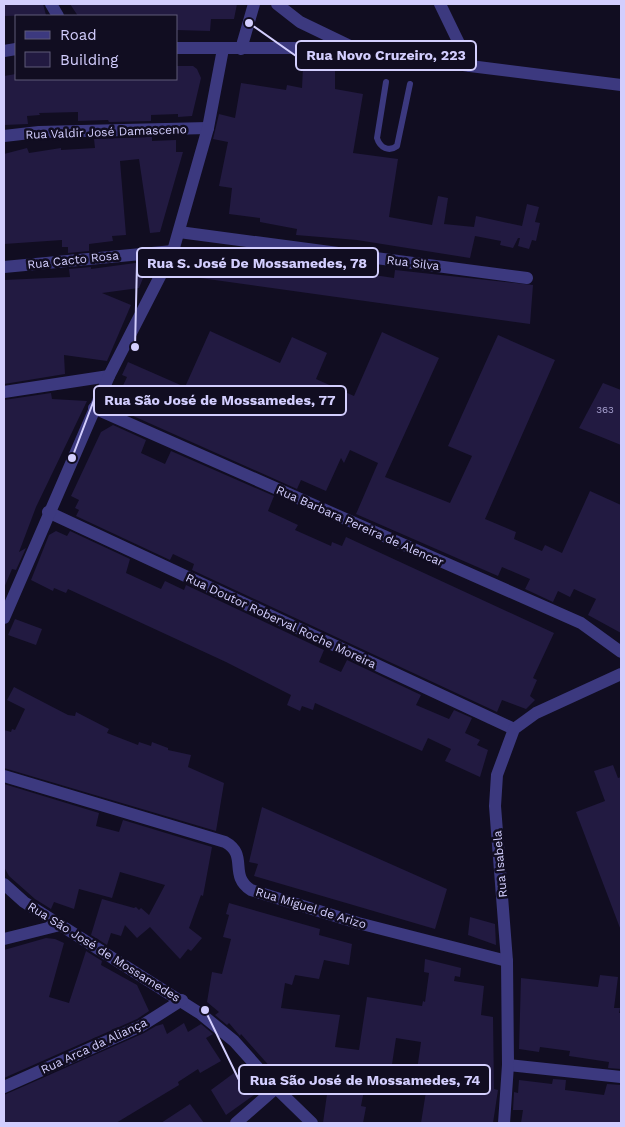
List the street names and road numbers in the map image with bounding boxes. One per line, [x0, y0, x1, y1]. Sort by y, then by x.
street label: Rua Valdir José Damasceno [25, 122, 187, 142]
street label: Rua Cacto Rosa [27, 248, 120, 272]
street label: Rua Silva [386, 253, 440, 273]
street label: Rua Barbara Pereira de Alencar [274, 483, 446, 569]
street label: Rua Doutor Roberval Roche Moreira [184, 571, 379, 671]
street label: Rua Isabela [490, 830, 510, 898]
street label: Rua Miguel de Arizo [254, 885, 368, 931]
street label: Rua São José de Mossamedes [25, 899, 183, 1005]
street label: Rua Arca da Aliança [39, 1015, 149, 1077]

